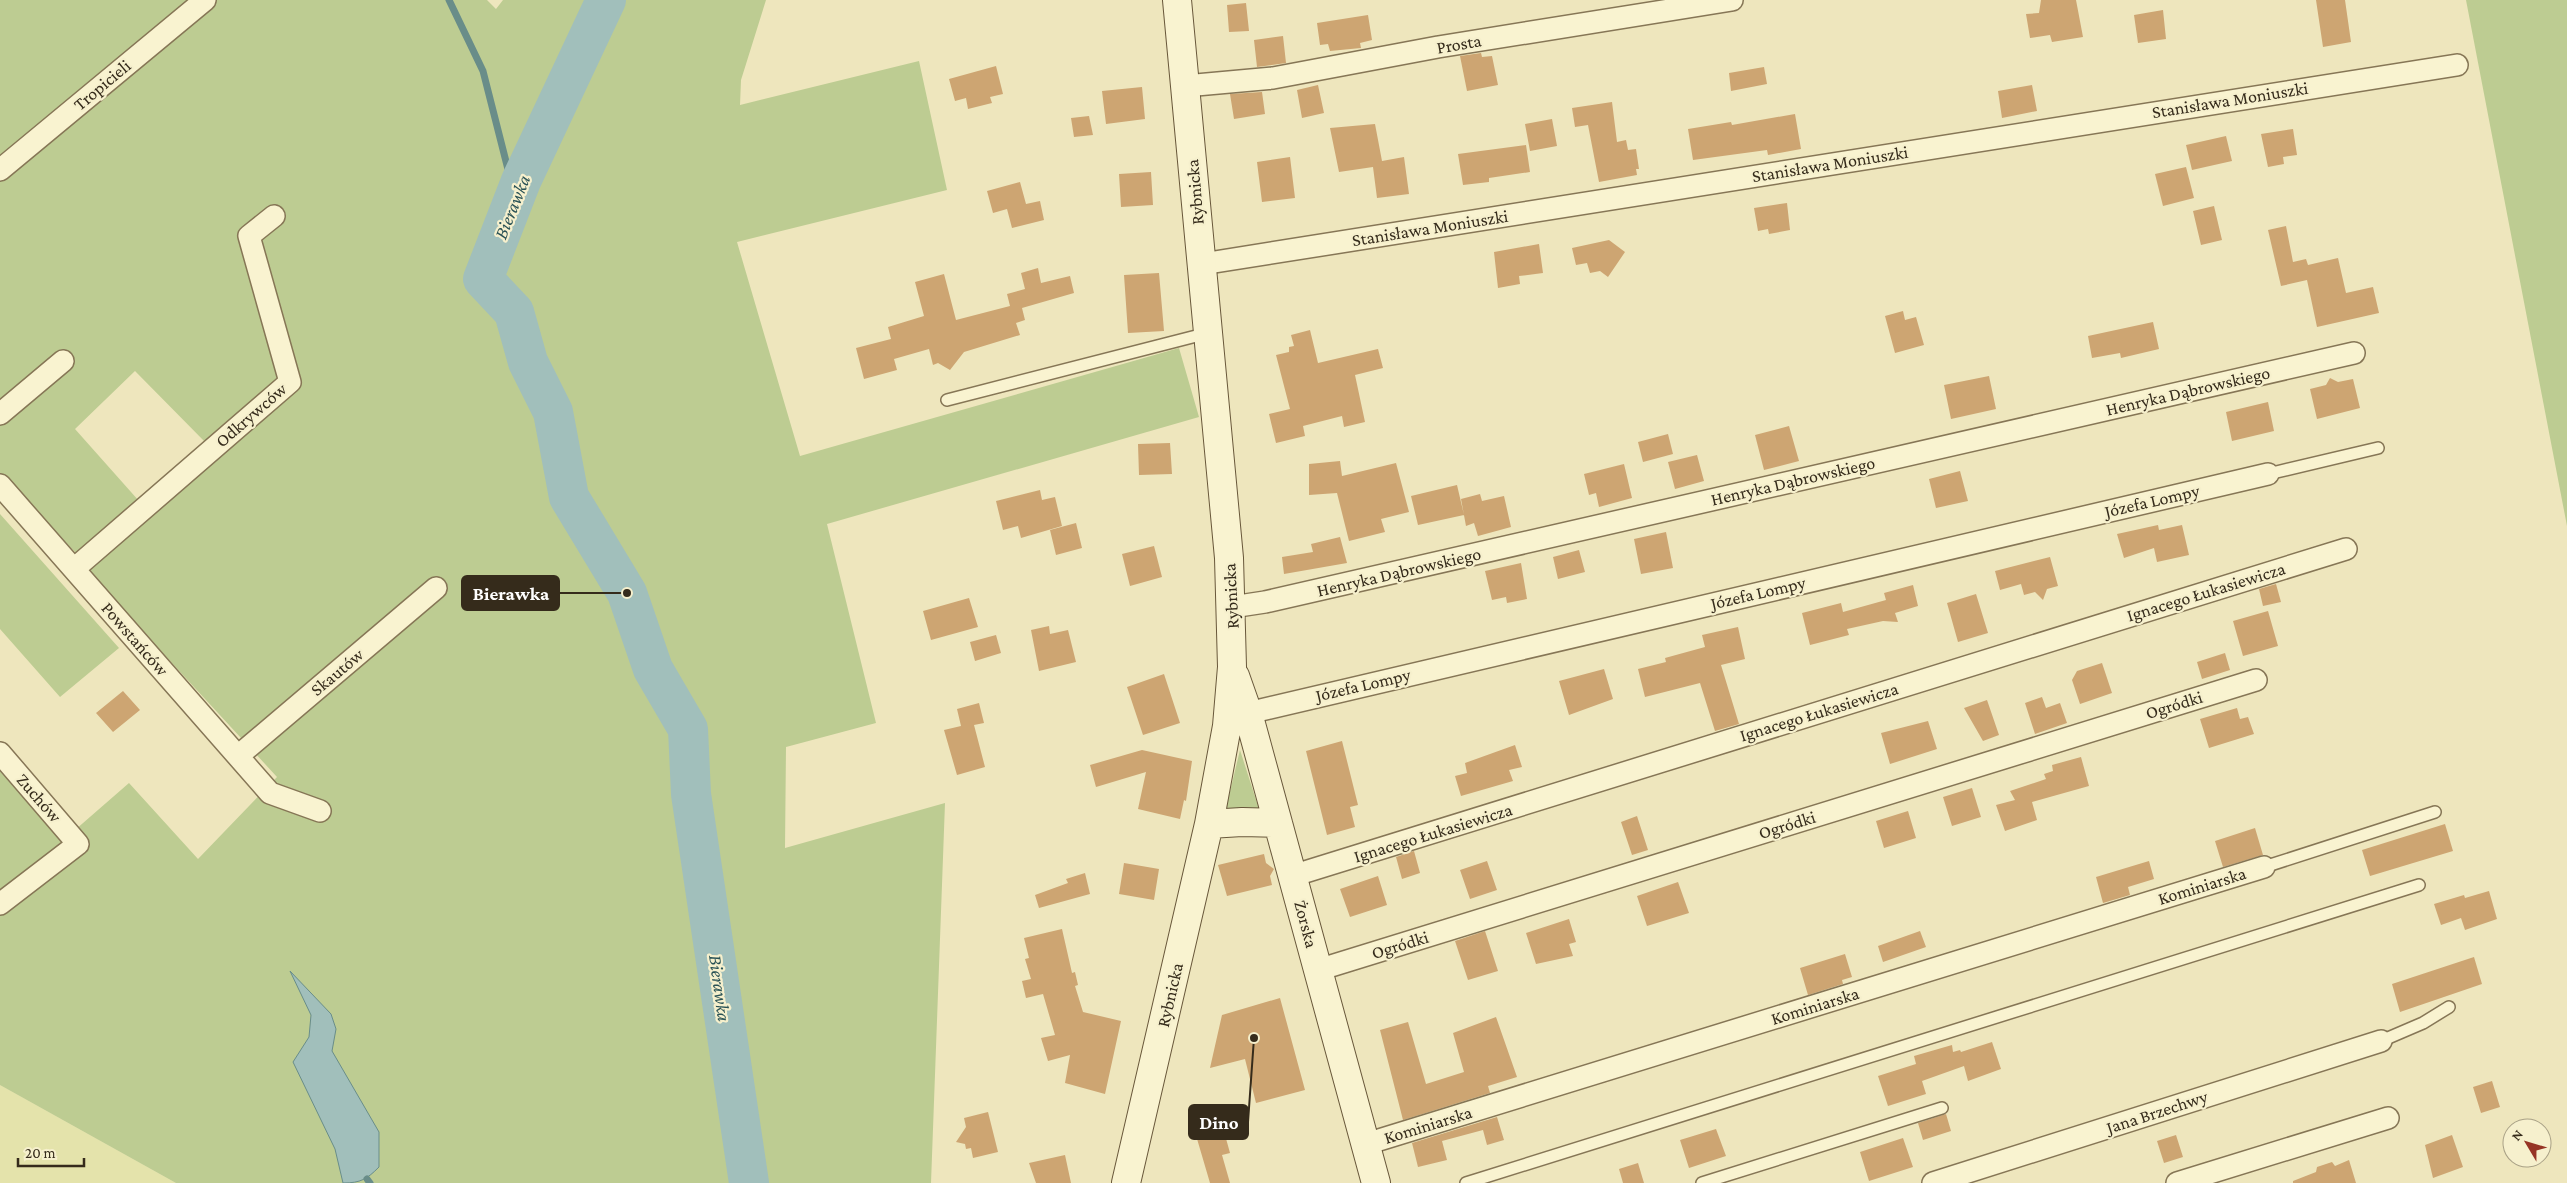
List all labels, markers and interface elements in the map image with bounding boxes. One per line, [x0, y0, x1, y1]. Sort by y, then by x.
street label: Prosta [1435, 30, 1483, 58]
street label: Tropicieli [69, 55, 135, 115]
street label: Stanisława Moniuszki [2151, 78, 2310, 122]
street label: Stanisława Moniuszki [1751, 142, 1910, 186]
street label: Rybnicka [1182, 158, 1208, 226]
water label: Bierawka [490, 172, 534, 242]
street label: Stanisława Moniuszki [1351, 206, 1510, 250]
street label: Henryka Dąbrowskiego [2104, 362, 2272, 420]
street label: Odkrywców [211, 378, 291, 451]
street label: Henryka Dąbrowskiego [1709, 452, 1877, 510]
street label: Józefa Lompy [2101, 480, 2202, 522]
street label: Henryka Dąbrowskiego [1315, 543, 1483, 601]
street label: Ignacego Łukasiewicza [2124, 558, 2288, 626]
street label: Rybnicka [1219, 563, 1243, 629]
street label: Józefa Lompy [1707, 572, 1808, 614]
callout: Bierawka [462, 576, 559, 610]
text: Bierawka [473, 583, 550, 604]
street label: Powstańców [98, 598, 173, 681]
street label: Skautów [307, 644, 368, 700]
street label: Józefa Lompy [1312, 664, 1413, 706]
street label: Ignacego Łukasiewicza [1737, 678, 1901, 746]
street label: Ogródki [2143, 687, 2205, 723]
street label: Zuchów [12, 770, 66, 827]
street label: Ignacego Łukasiewicza [1351, 799, 1515, 867]
street label: Ogródki [1756, 807, 1818, 843]
street label: Kominiarska [2156, 863, 2248, 909]
street label: Żorska [1290, 898, 1322, 950]
street label: Ogródki [1369, 927, 1431, 963]
water label: Bierawka [705, 953, 735, 1023]
street label: Rybnicka [1153, 961, 1187, 1029]
street label: Kominiarska [1769, 983, 1861, 1029]
street label: Jana Brzechwy [2102, 1086, 2211, 1138]
street label: Kominiarska [1382, 1102, 1474, 1148]
callout: Dino [1189, 1105, 1248, 1139]
text: Dino [1199, 1112, 1239, 1133]
north arrow [2502, 1118, 2552, 1168]
text: N [2508, 1126, 2526, 1144]
scale bar [18, 1136, 84, 1168]
text: 20 m [25, 1145, 56, 1161]

